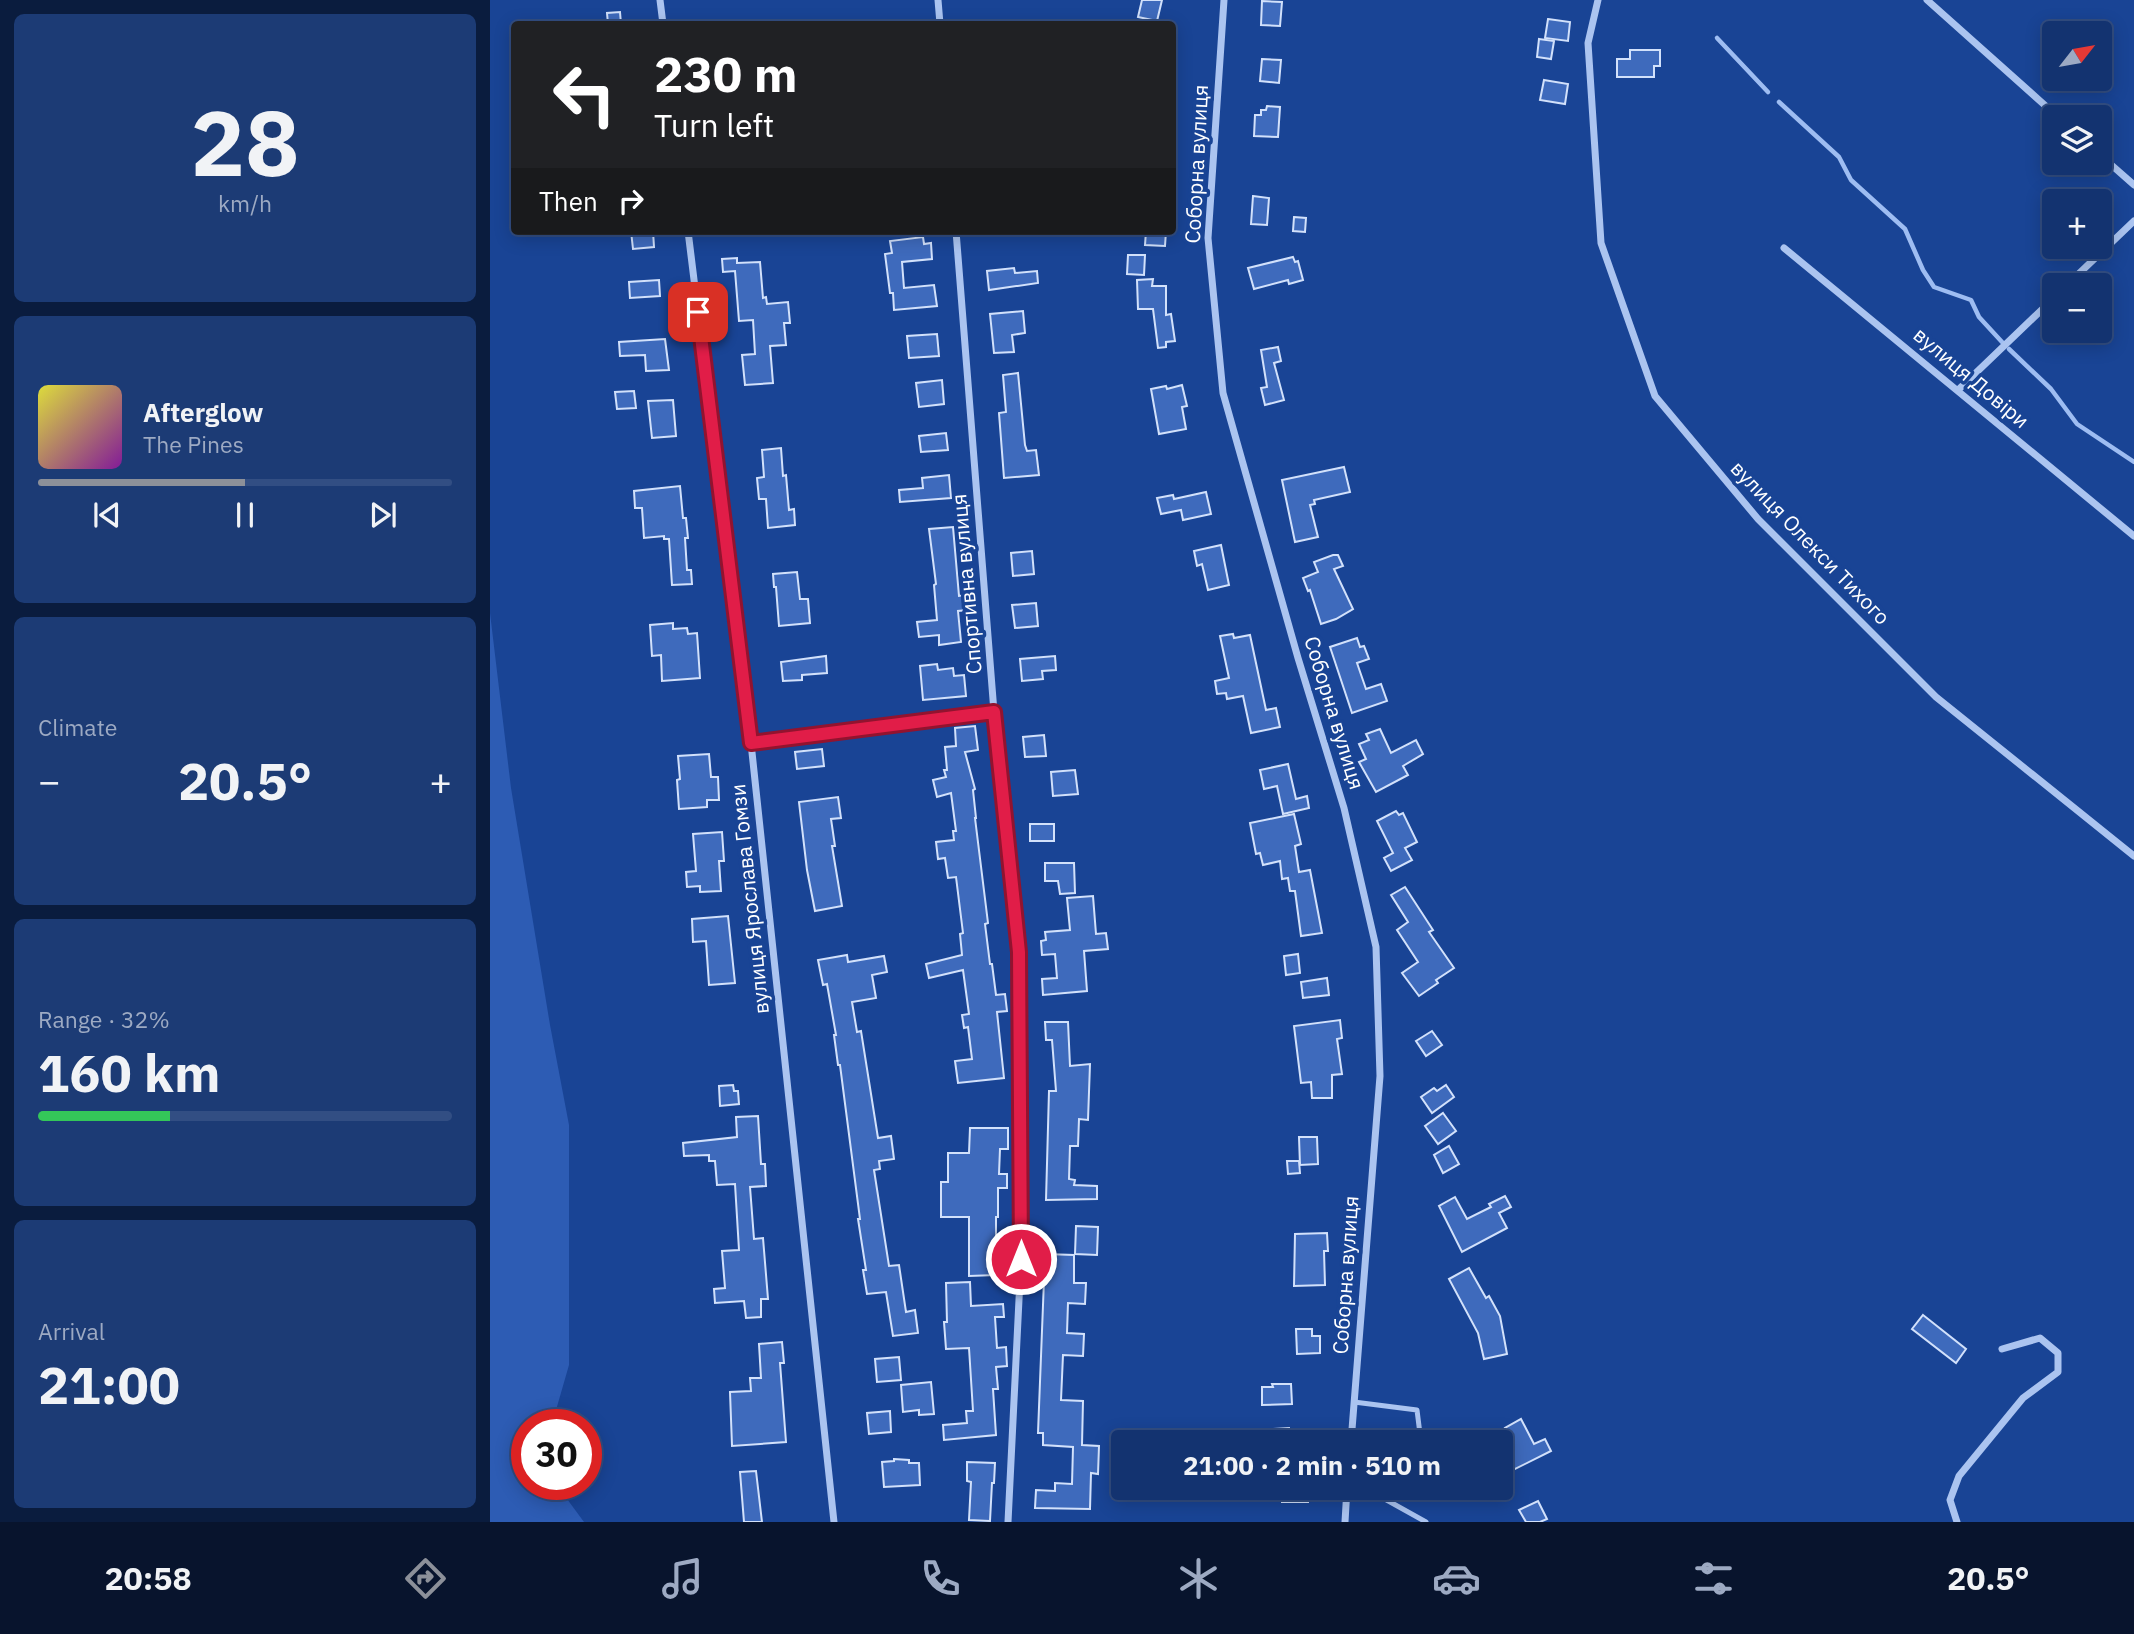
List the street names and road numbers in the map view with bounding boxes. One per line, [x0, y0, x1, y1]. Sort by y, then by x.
street label: Соборна вулиця [1178, 84, 1214, 244]
street label: вулиця Довіри [1908, 321, 2035, 434]
street label: вулиця Олекси Тихого [1725, 454, 1896, 630]
street label: Спортивна вулиця [944, 493, 988, 675]
street label: Соборна вулиця [1298, 633, 1372, 793]
street label: вулиця Ярослава Гомзи [723, 783, 775, 1016]
street label: Соборна вулиця [1325, 1195, 1365, 1355]

